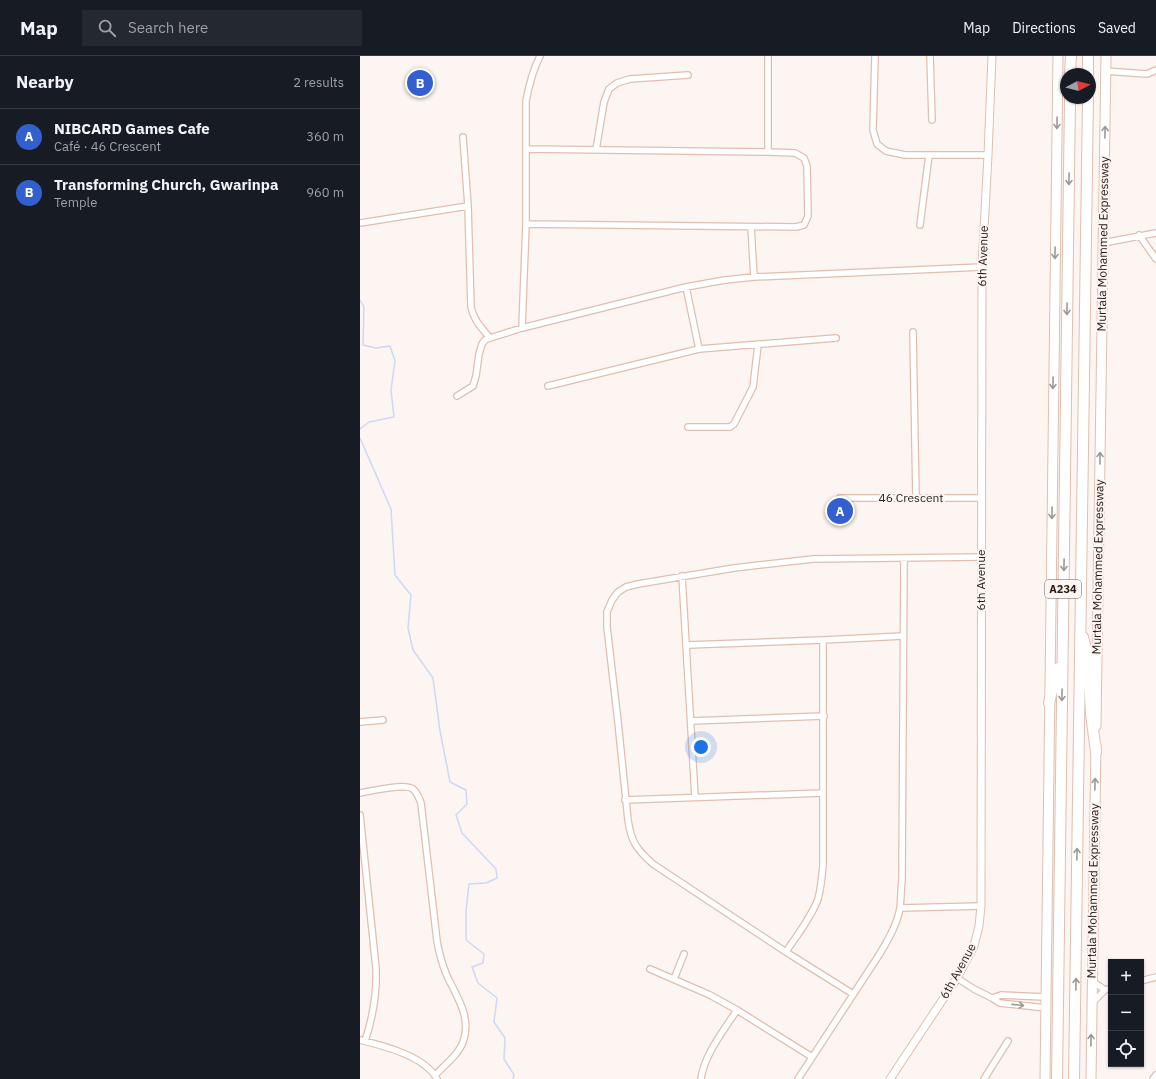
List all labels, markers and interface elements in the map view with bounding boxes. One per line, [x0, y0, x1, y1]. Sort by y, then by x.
search box [82, 10, 362, 46]
text: Map [20, 16, 58, 40]
icon: search [96, 17, 118, 39]
text: Search here [128, 18, 208, 37]
text: Map [963, 19, 990, 37]
text: Directions [1012, 19, 1076, 37]
text: Saved [1098, 19, 1136, 37]
pin: B [407, 68, 433, 98]
north arrow [1060, 68, 1096, 104]
text: Nearby [16, 71, 74, 93]
text: 2 results [293, 74, 344, 91]
one-way arrow [1053, 116, 1061, 129]
text: NIBCARD Games Cafe [54, 119, 210, 138]
one-way arrow [1101, 126, 1108, 139]
text: A [25, 128, 33, 145]
text: 360 m [306, 128, 344, 145]
text: Café · 46 Crescent [54, 138, 161, 155]
street label: Murtala Mohammed Expressway [1093, 156, 1112, 332]
one-way arrow [1065, 172, 1073, 185]
text: Transforming Church, Gwarinpa [54, 175, 278, 194]
text: B [25, 184, 33, 201]
text: 960 m [306, 184, 344, 201]
text: Temple [54, 194, 97, 211]
street label: 6th Avenue [974, 225, 991, 287]
one-way arrow [1051, 246, 1059, 259]
one-way arrow [1063, 302, 1071, 315]
one-way arrow [1050, 376, 1057, 389]
one-way arrow [1096, 452, 1103, 465]
street label: Murtala Mohammed Expressway [1088, 479, 1107, 655]
street label: 46 Crescent [878, 490, 944, 505]
pin: A [827, 496, 853, 526]
one-way arrow [1048, 506, 1056, 519]
street label: 6th Avenue [973, 549, 988, 611]
one-way arrow [1060, 558, 1068, 571]
road number: A234 [1045, 580, 1081, 598]
one-way arrow [1058, 688, 1066, 701]
your location [691, 737, 711, 757]
one-way arrow [1091, 778, 1099, 791]
street label: Murtala Mohammed Expressway [1083, 803, 1102, 979]
one-way arrow [1073, 848, 1081, 861]
street label: 6th Avenue [936, 940, 979, 1001]
map controls [1108, 959, 1144, 1067]
button: + [1108, 959, 1144, 995]
one-way arrow [1072, 978, 1080, 991]
button: − [1108, 995, 1144, 1031]
one-way arrow [1011, 1001, 1024, 1009]
button: locate [1108, 1031, 1144, 1067]
one-way arrow [1087, 1034, 1095, 1047]

